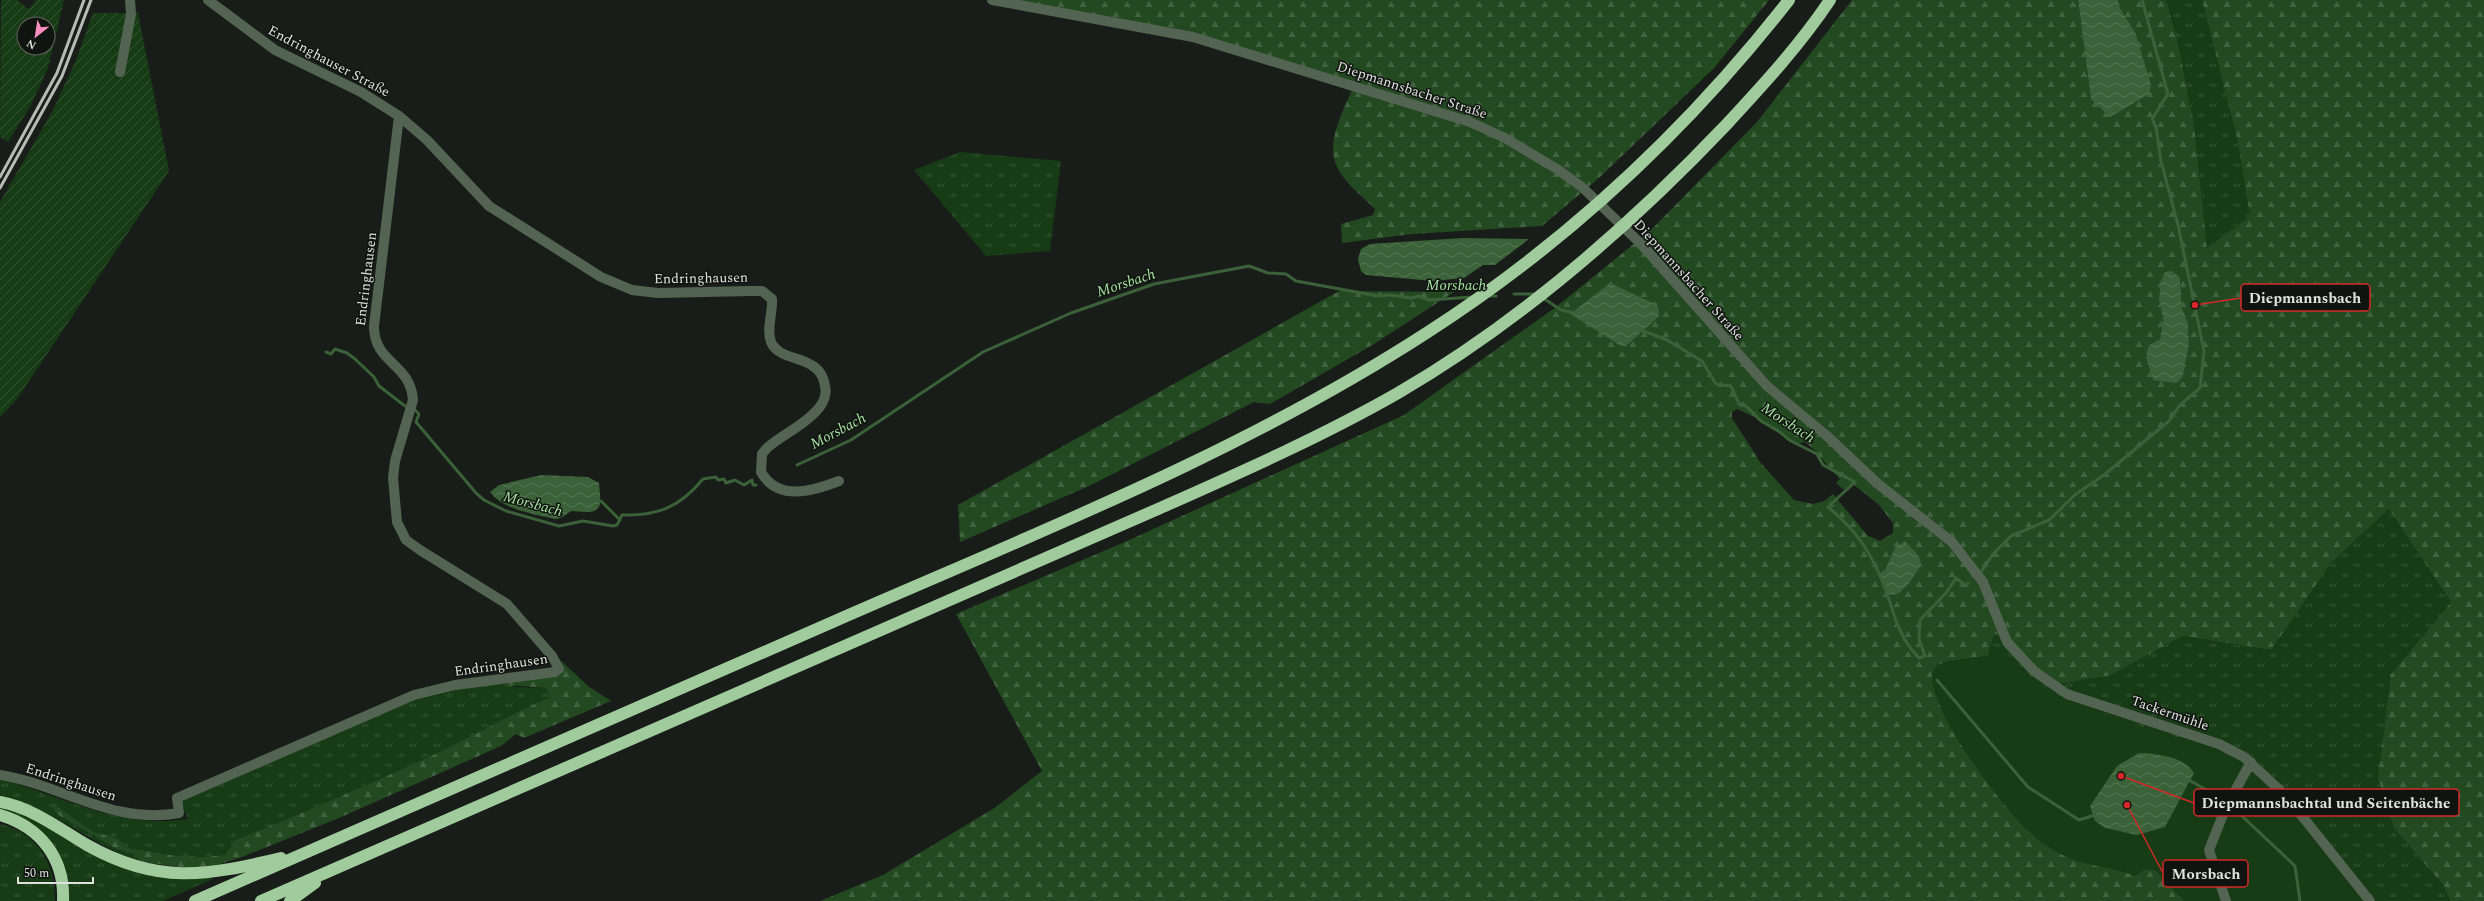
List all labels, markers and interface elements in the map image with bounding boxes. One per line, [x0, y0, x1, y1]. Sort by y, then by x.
north arrow [16, 16, 56, 56]
street label: Endringhauser Straße [264, 20, 394, 102]
text: N [23, 35, 39, 54]
street label: Diepmannsbacher Straße [1334, 56, 1490, 124]
street label: Diepmannsbacher Straße [1629, 215, 1749, 345]
street label: Endringhausen [350, 231, 382, 327]
water label: Morsbach [1094, 263, 1159, 303]
street label: Endringhausen [654, 267, 748, 289]
water label: Morsbach [1426, 274, 1486, 297]
callout: Diepmannsbach [2241, 284, 2370, 311]
text: Diepmannsbach [2249, 287, 2361, 310]
water label: Morsbach [1756, 397, 1820, 449]
water label: Morsbach [806, 407, 870, 455]
water label: Morsbach [501, 485, 565, 523]
street label: Endringhausen [453, 648, 549, 682]
street label: Tackermühle [2128, 690, 2212, 736]
street label: Endringhausen [23, 757, 119, 807]
callout: Diepmannsbachtal und Seitenbäche [2194, 789, 2459, 816]
text: Diepmannsbachtal und Seitenbäche [2202, 792, 2450, 815]
scale bar [18, 859, 93, 885]
callout: Morsbach [2163, 860, 2248, 887]
text: Morsbach [2172, 863, 2240, 886]
text: 50 m [24, 864, 49, 883]

